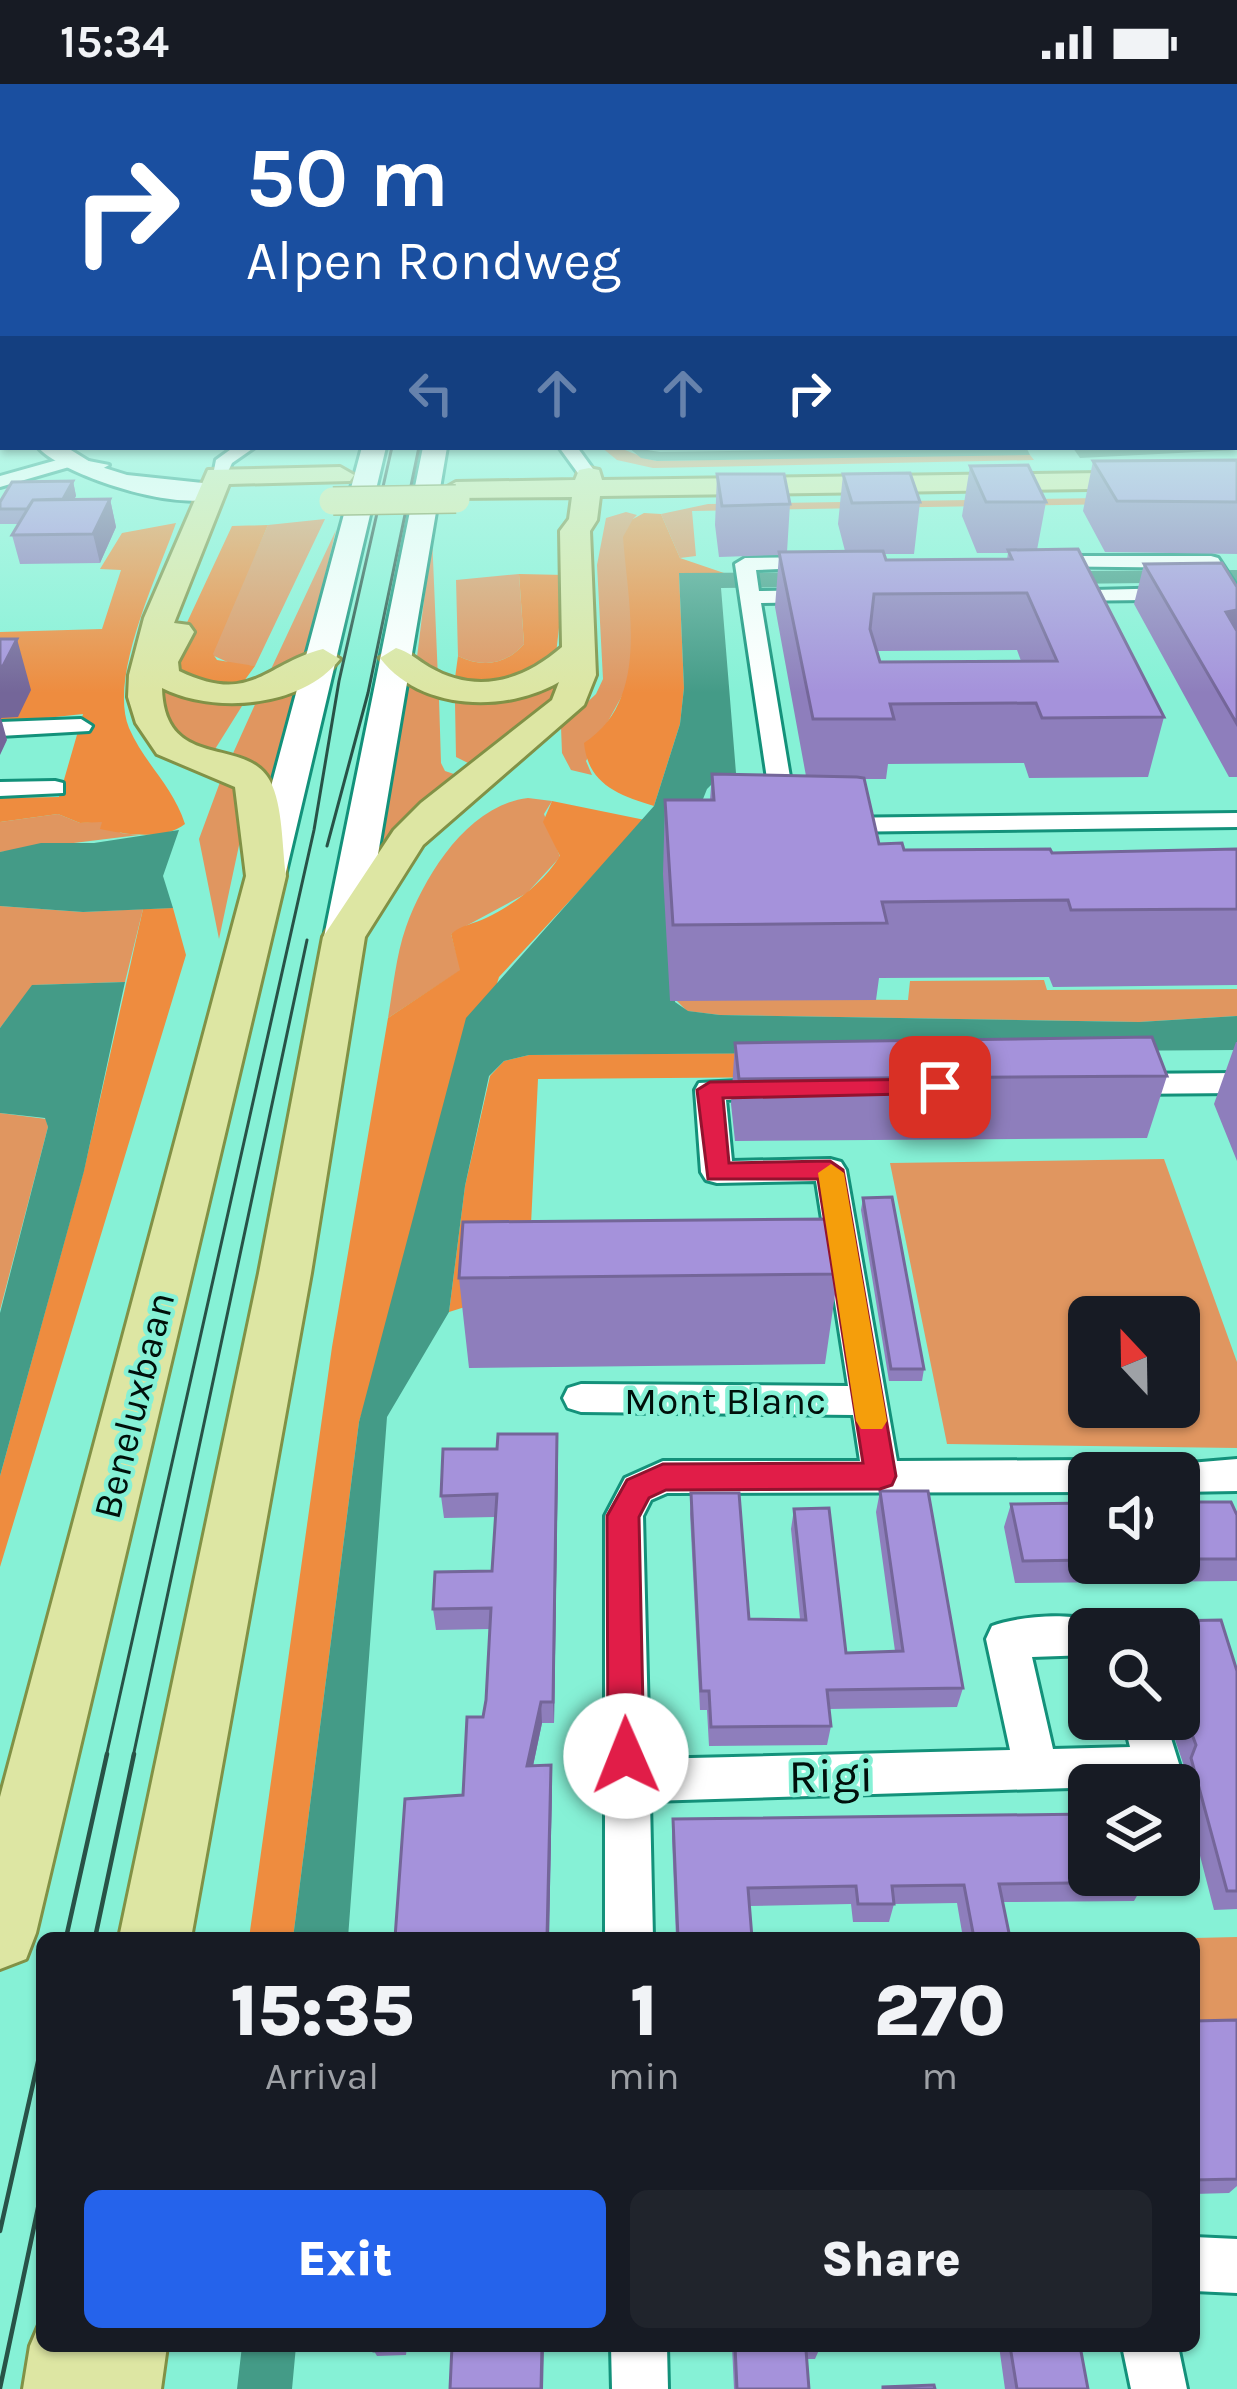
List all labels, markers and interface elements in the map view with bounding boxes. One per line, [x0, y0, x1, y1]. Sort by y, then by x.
text: 15:34 [60, 16, 169, 68]
text: 50 m [246, 129, 449, 227]
icon: right [48, 132, 204, 288]
text: Alpen Rondweg [246, 229, 621, 293]
icon: left [398, 360, 464, 426]
icon: ahead [524, 360, 590, 426]
icon: ahead [650, 360, 716, 426]
icon: right [776, 360, 842, 426]
pin [889, 1036, 991, 1138]
icon: arrive [907, 1054, 973, 1120]
street label: Beneluxbaan [84, 1287, 184, 1523]
north arrow [1068, 1296, 1200, 1428]
map controls [1068, 1296, 1200, 1896]
street label: Mont Blanc [624, 1378, 826, 1424]
button: sound [1068, 1452, 1200, 1584]
button: search [1068, 1608, 1200, 1740]
position arrow [563, 1693, 689, 1819]
street label: Rigi [788, 1747, 874, 1806]
button: layers [1068, 1764, 1200, 1896]
text: 15:35 [230, 1969, 414, 2053]
text: 1 [630, 1969, 658, 2053]
text: 270 [874, 1969, 1006, 2053]
text: Arrival [265, 2053, 379, 2099]
text: min [608, 2053, 680, 2099]
text: m [922, 2053, 958, 2099]
button: Exit [84, 2190, 606, 2328]
button: Share [630, 2190, 1152, 2328]

